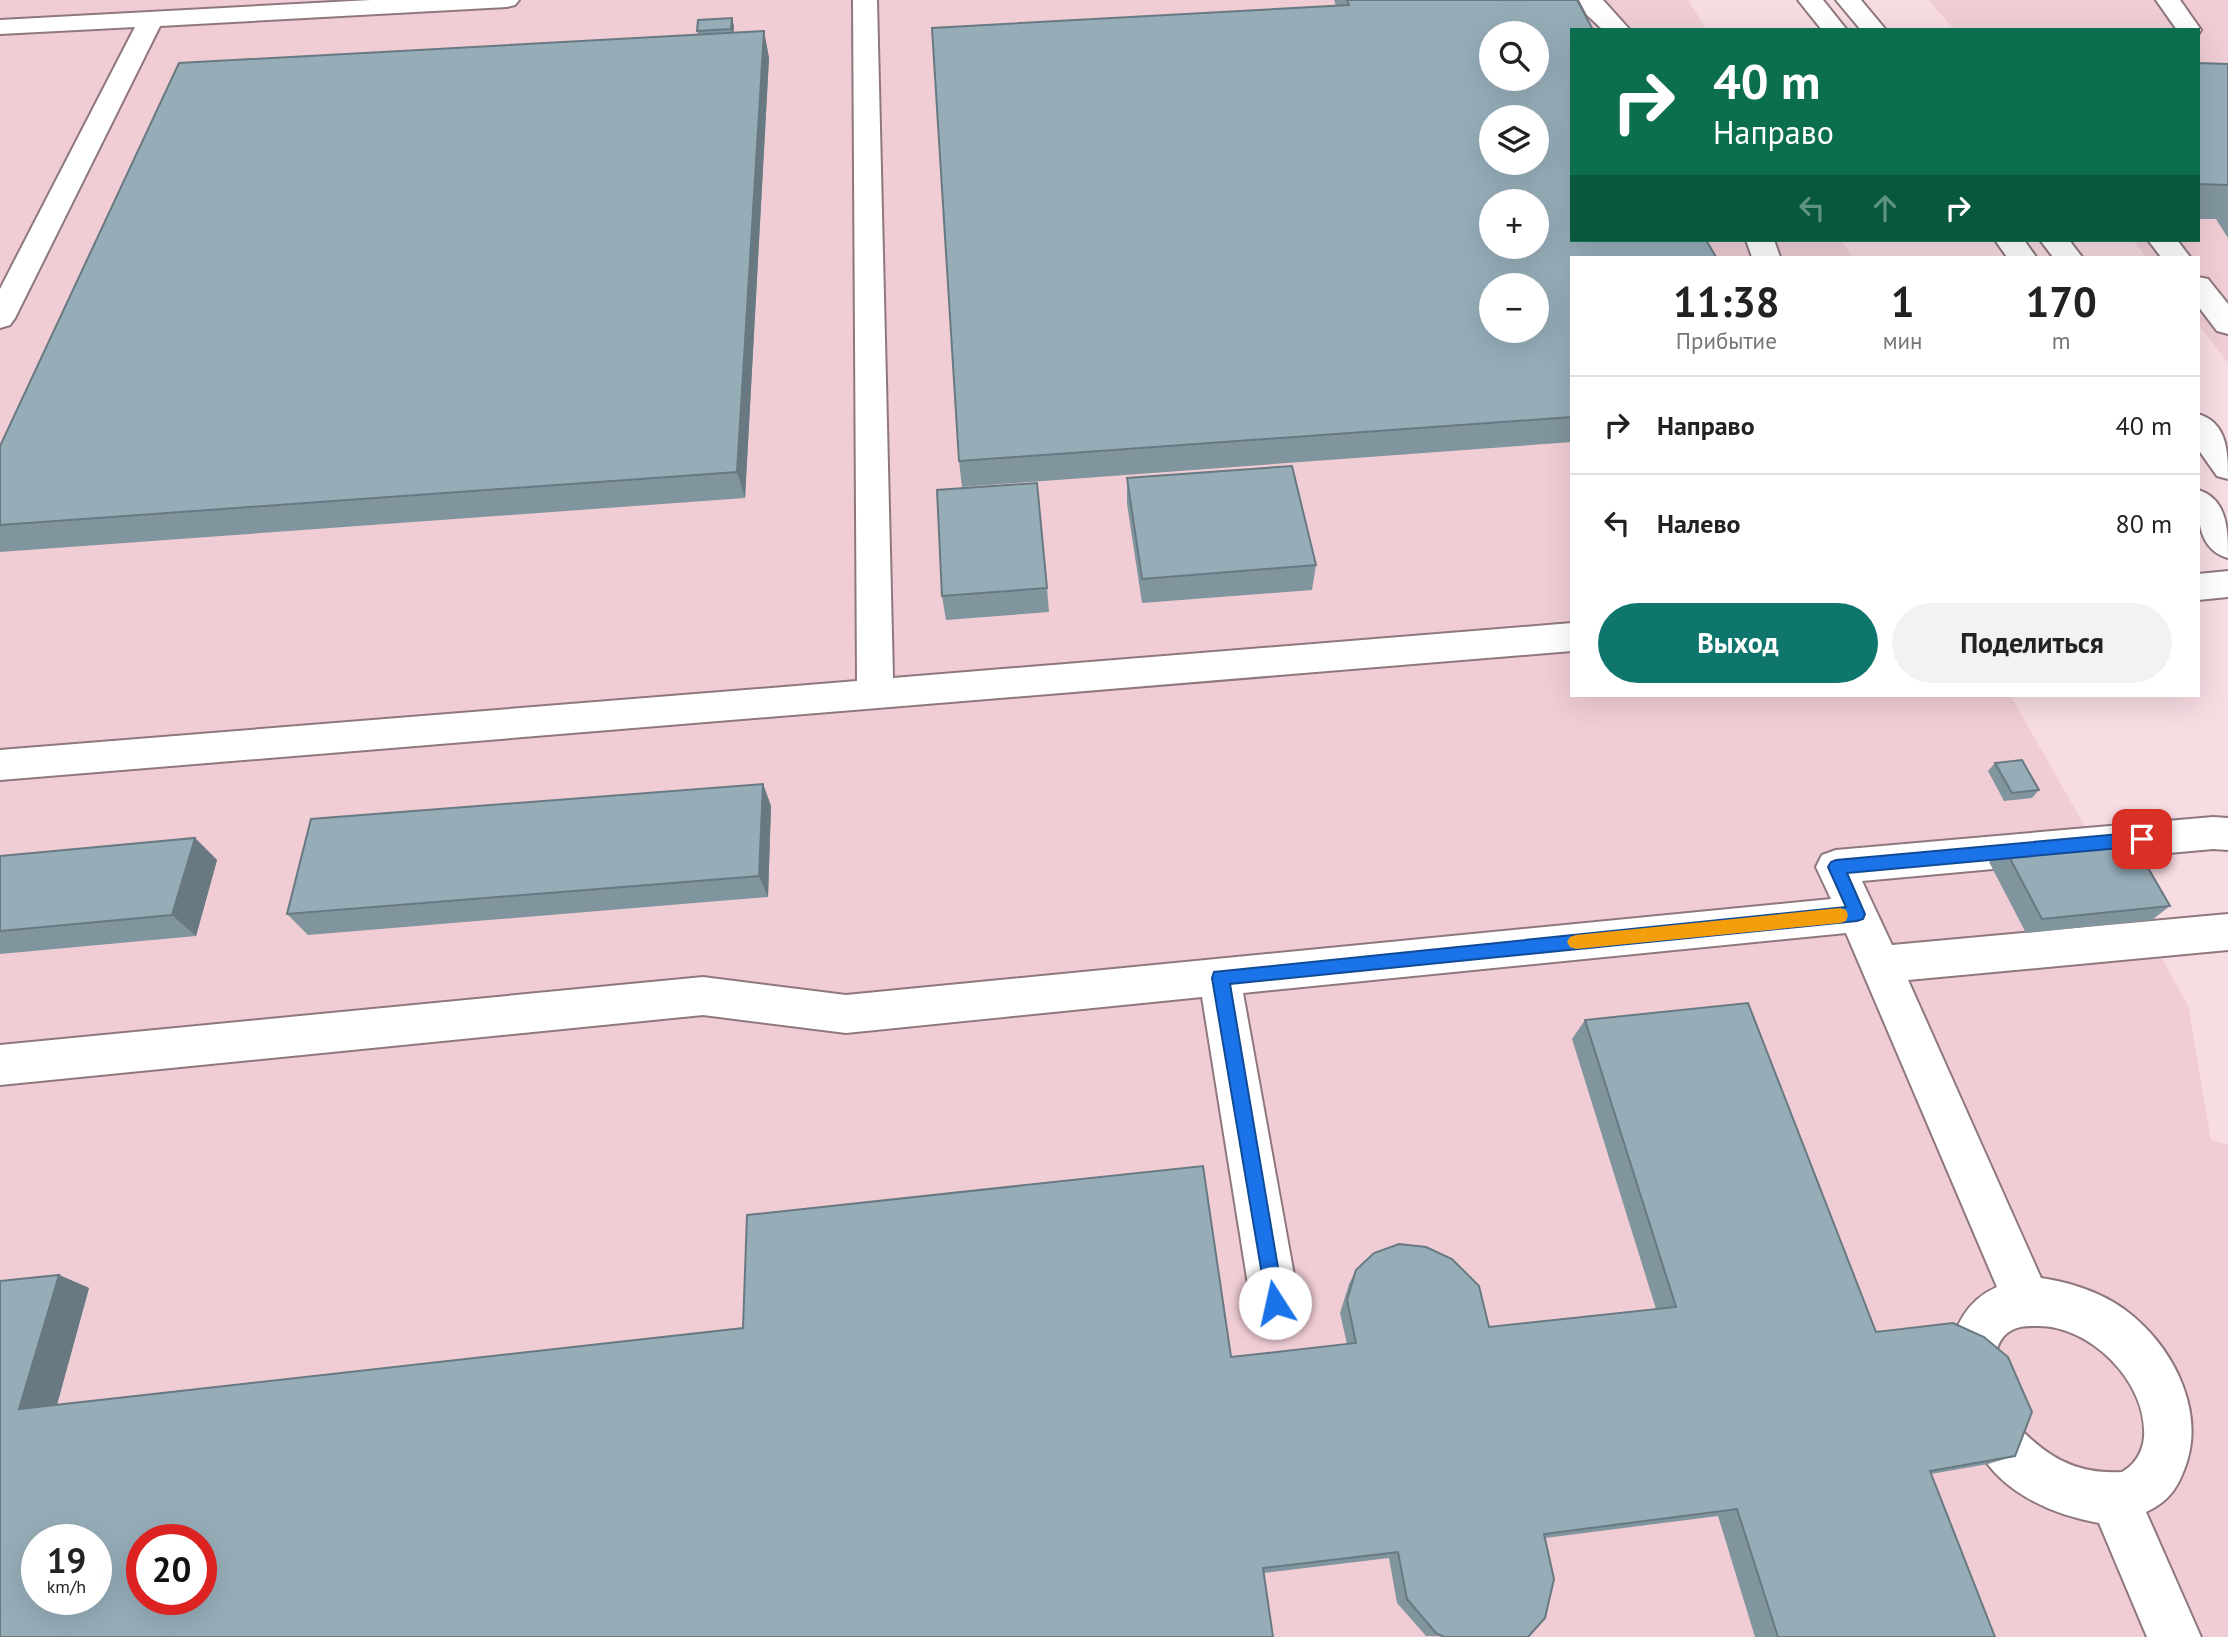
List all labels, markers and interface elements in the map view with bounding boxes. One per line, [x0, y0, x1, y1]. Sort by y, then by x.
map controls [1479, 21, 1549, 343]
button: search [1479, 21, 1549, 91]
text: 40 m [1713, 49, 1820, 113]
icon: right [1598, 56, 1689, 147]
button: layers [1479, 105, 1549, 175]
text: Направо [1713, 111, 1834, 153]
button: + [1479, 189, 1549, 259]
icon: left [1793, 189, 1831, 227]
icon: ahead [1866, 189, 1904, 227]
icon: right [1939, 189, 1977, 227]
button: − [1479, 273, 1549, 343]
text: 11:38 [1673, 274, 1780, 329]
text: 1 [1891, 274, 1914, 329]
text: 170 [2025, 274, 2097, 329]
text: Прибытие [1676, 326, 1777, 355]
text: мин [1883, 326, 1922, 355]
text: m [2052, 326, 2071, 355]
icon: right [1598, 406, 1636, 444]
text: Направо [1657, 409, 1755, 442]
text: 40 m [2116, 409, 2172, 442]
icon: left [1598, 504, 1636, 542]
text: Налево [1657, 507, 1741, 540]
text: 80 m [2116, 507, 2172, 540]
button: Выход [1598, 603, 1878, 683]
button: Поделиться [1892, 603, 2172, 683]
pin [2112, 809, 2172, 869]
icon: arrive [2123, 820, 2161, 858]
position arrow [1238, 1266, 1312, 1340]
speed limit sign: 20 [126, 1524, 217, 1615]
text: 19 [47, 1537, 86, 1583]
text: km/h [47, 1575, 86, 1598]

